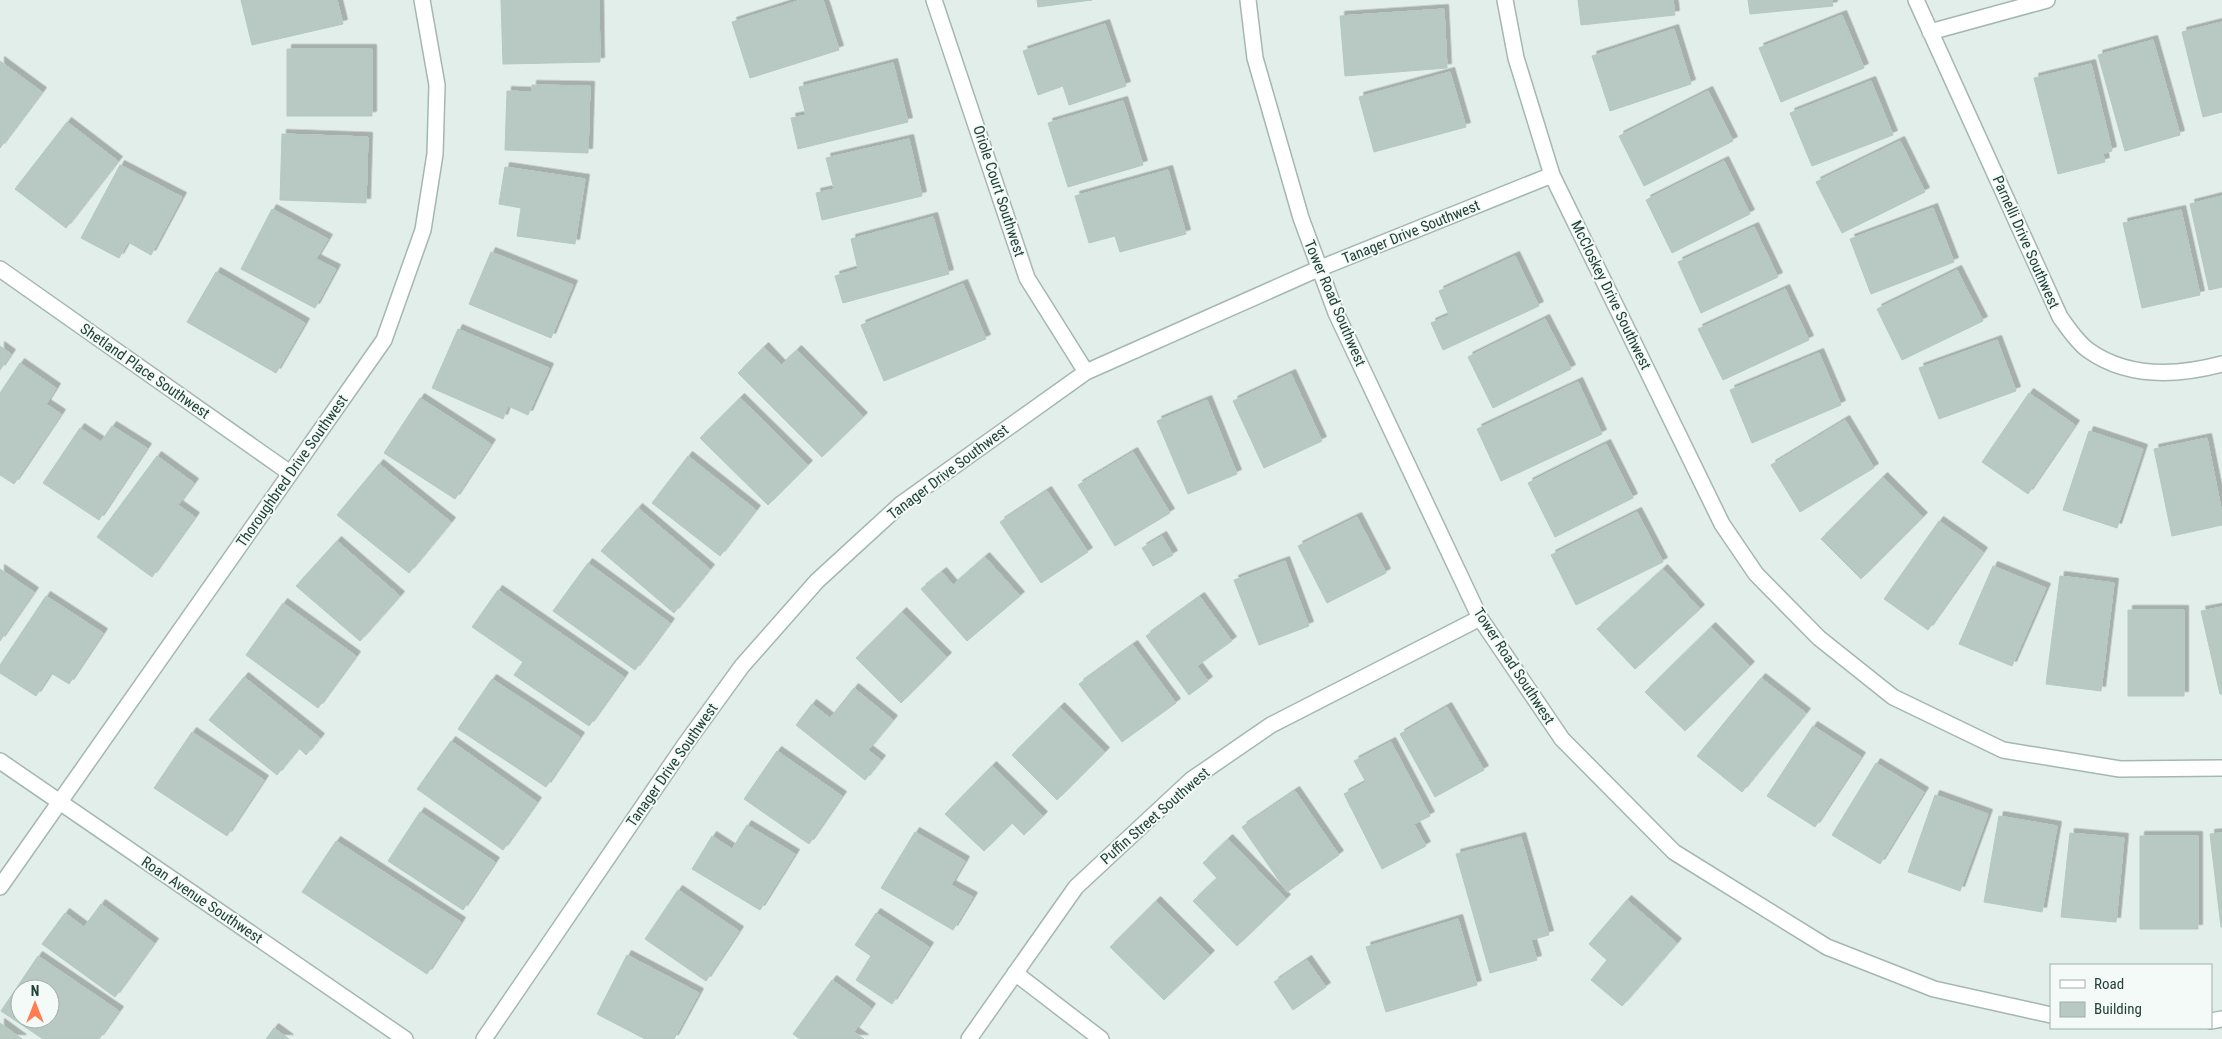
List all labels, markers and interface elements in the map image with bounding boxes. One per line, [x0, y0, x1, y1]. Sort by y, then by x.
street label: Oriole Court Southwest [969, 123, 1029, 259]
street label: Parnelli Drive Southwest [1989, 173, 2063, 311]
street label: Tanager Drive Southwest [1340, 196, 1482, 268]
street label: McCloskey Drive Southwest [1567, 218, 1655, 372]
street label: Tower Road Southwest [1300, 237, 1370, 369]
street label: Shetland Place Southwest [77, 319, 213, 423]
street label: Thoroughbred Drive Southwest [232, 391, 352, 551]
street label: Tanager Drive Southwest [884, 421, 1012, 523]
street label: Tower Road Southwest [1470, 604, 1558, 728]
street label: Tanager Drive Southwest [623, 700, 721, 830]
street label: Puffin Street Southwest [1097, 764, 1213, 868]
street label: Roan Avenue Southwest [138, 853, 266, 947]
legend [2050, 964, 2212, 1029]
text: Road [2094, 975, 2124, 993]
north arrow [10, 979, 60, 1029]
text: N [31, 983, 39, 999]
text: Building [2094, 1000, 2142, 1018]

